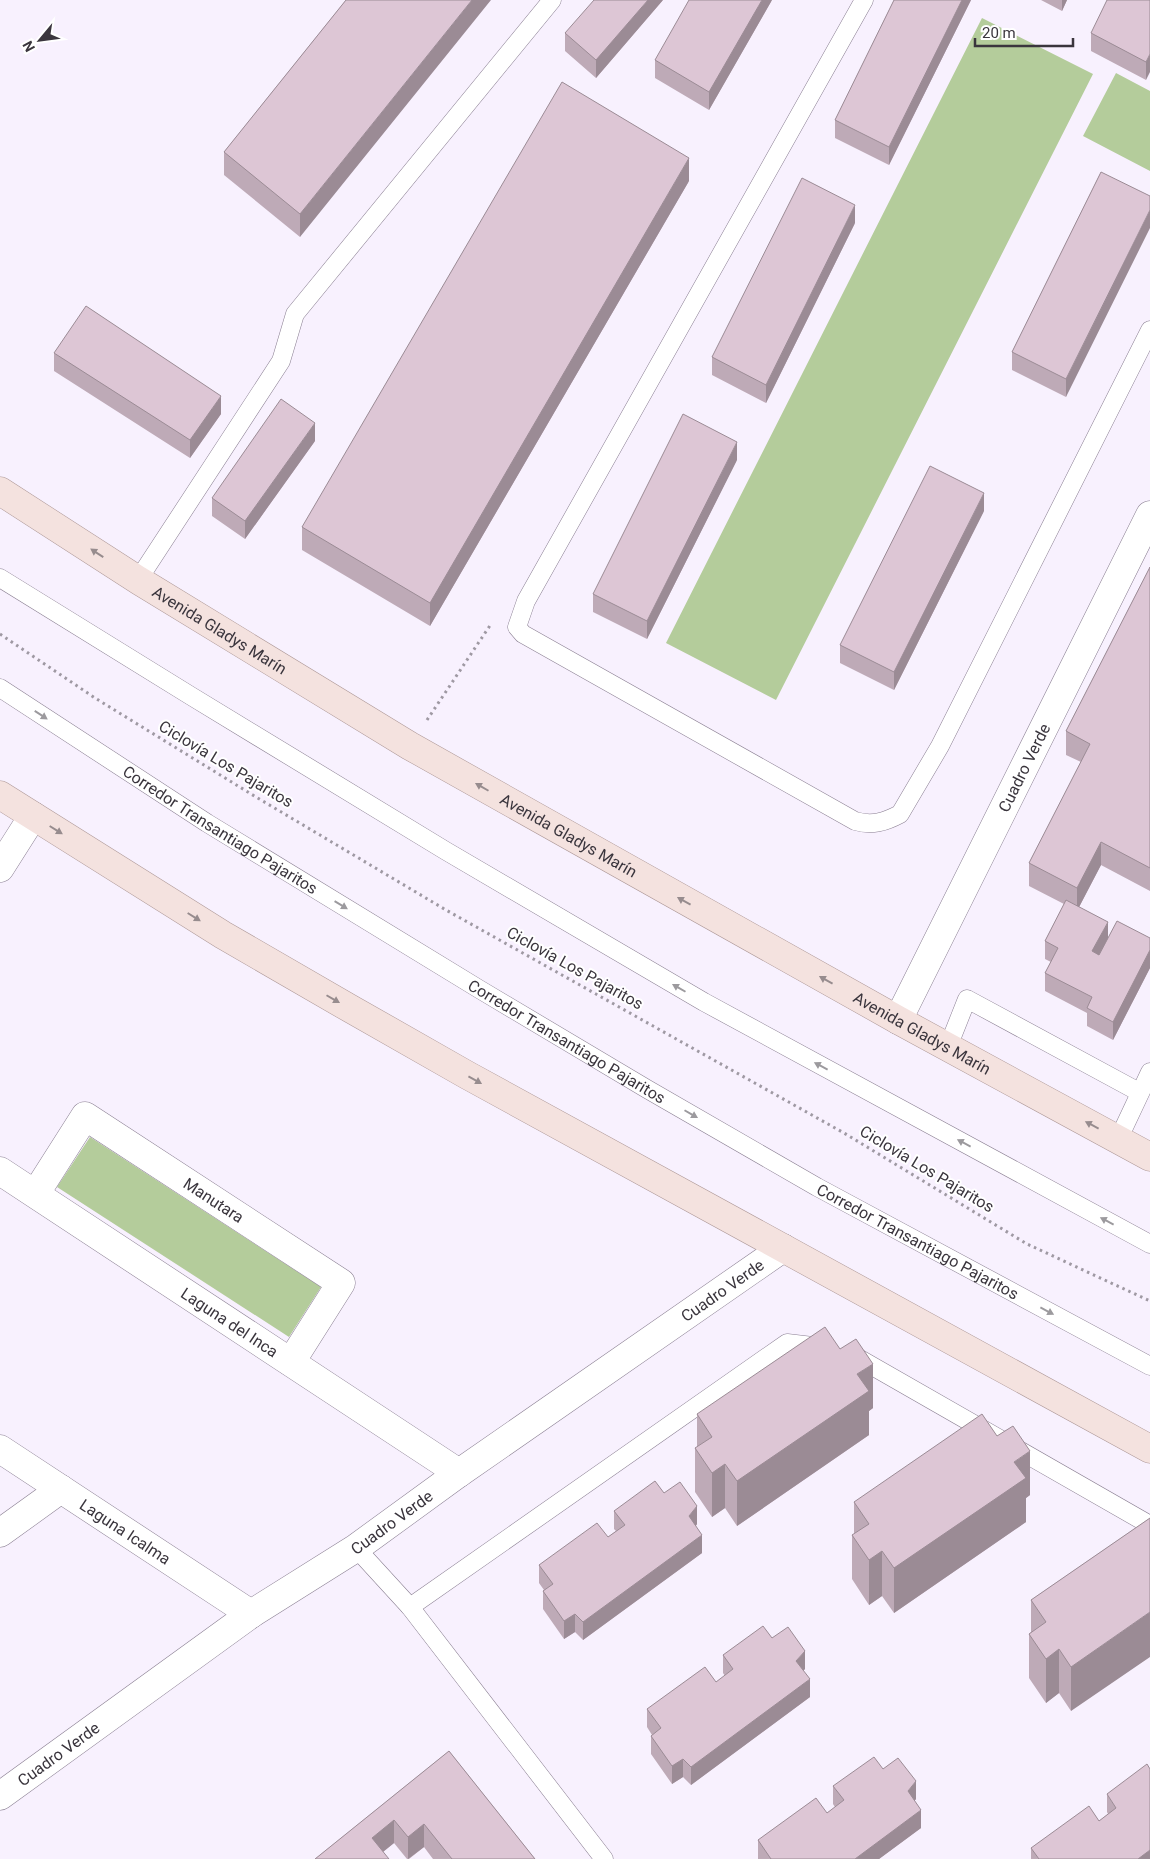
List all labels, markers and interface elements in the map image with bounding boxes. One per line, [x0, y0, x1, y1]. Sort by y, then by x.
north arrow [15, 15, 65, 65]
scale bar [975, 15, 1072, 47]
text: 20 m [982, 24, 1016, 42]
text: N [19, 38, 38, 55]
one-way arrow [90, 549, 103, 558]
street label: Avenida Gladys Marín [149, 582, 290, 678]
one-way arrow [34, 710, 48, 720]
street label: Ciclovía Los Pajaritos [156, 716, 296, 812]
street label: Cuadro Verde [994, 720, 1054, 815]
street label: Corredor Transantiago Pajaritos [119, 761, 321, 898]
one-way arrow [475, 782, 489, 791]
street label: Avenida Gladys Marín [497, 789, 641, 881]
one-way arrow [49, 826, 62, 835]
one-way arrow [678, 897, 691, 906]
one-way arrow [334, 900, 347, 909]
one-way arrow [187, 912, 200, 921]
street label: Ciclovía Los Pajaritos [504, 923, 646, 1013]
street label: Corredor Transantiago Pajaritos [465, 975, 669, 1107]
one-way arrow [820, 976, 833, 985]
one-way arrow [673, 983, 686, 992]
street label: Avenida Gladys Marín [850, 988, 994, 1078]
one-way arrow [327, 995, 340, 1004]
one-way arrow [814, 1062, 829, 1070]
one-way arrow [468, 1075, 482, 1084]
one-way arrow [684, 1109, 697, 1118]
street label: Ciclovía Los Pajaritos [857, 1121, 997, 1217]
one-way arrow [1085, 1121, 1098, 1130]
one-way arrow [958, 1139, 971, 1148]
street label: Manutara [180, 1173, 247, 1227]
street label: Corredor Transantiago Pajaritos [814, 1179, 1022, 1303]
one-way arrow [1100, 1217, 1114, 1225]
street label: Cuadro Verde [677, 1255, 767, 1325]
street label: Laguna del Inca [178, 1283, 282, 1361]
one-way arrow [1040, 1307, 1054, 1315]
street label: Cuadro Verde [347, 1486, 436, 1558]
street label: Laguna Icalma [76, 1495, 174, 1568]
street label: Cuadro Verde [14, 1718, 103, 1790]

